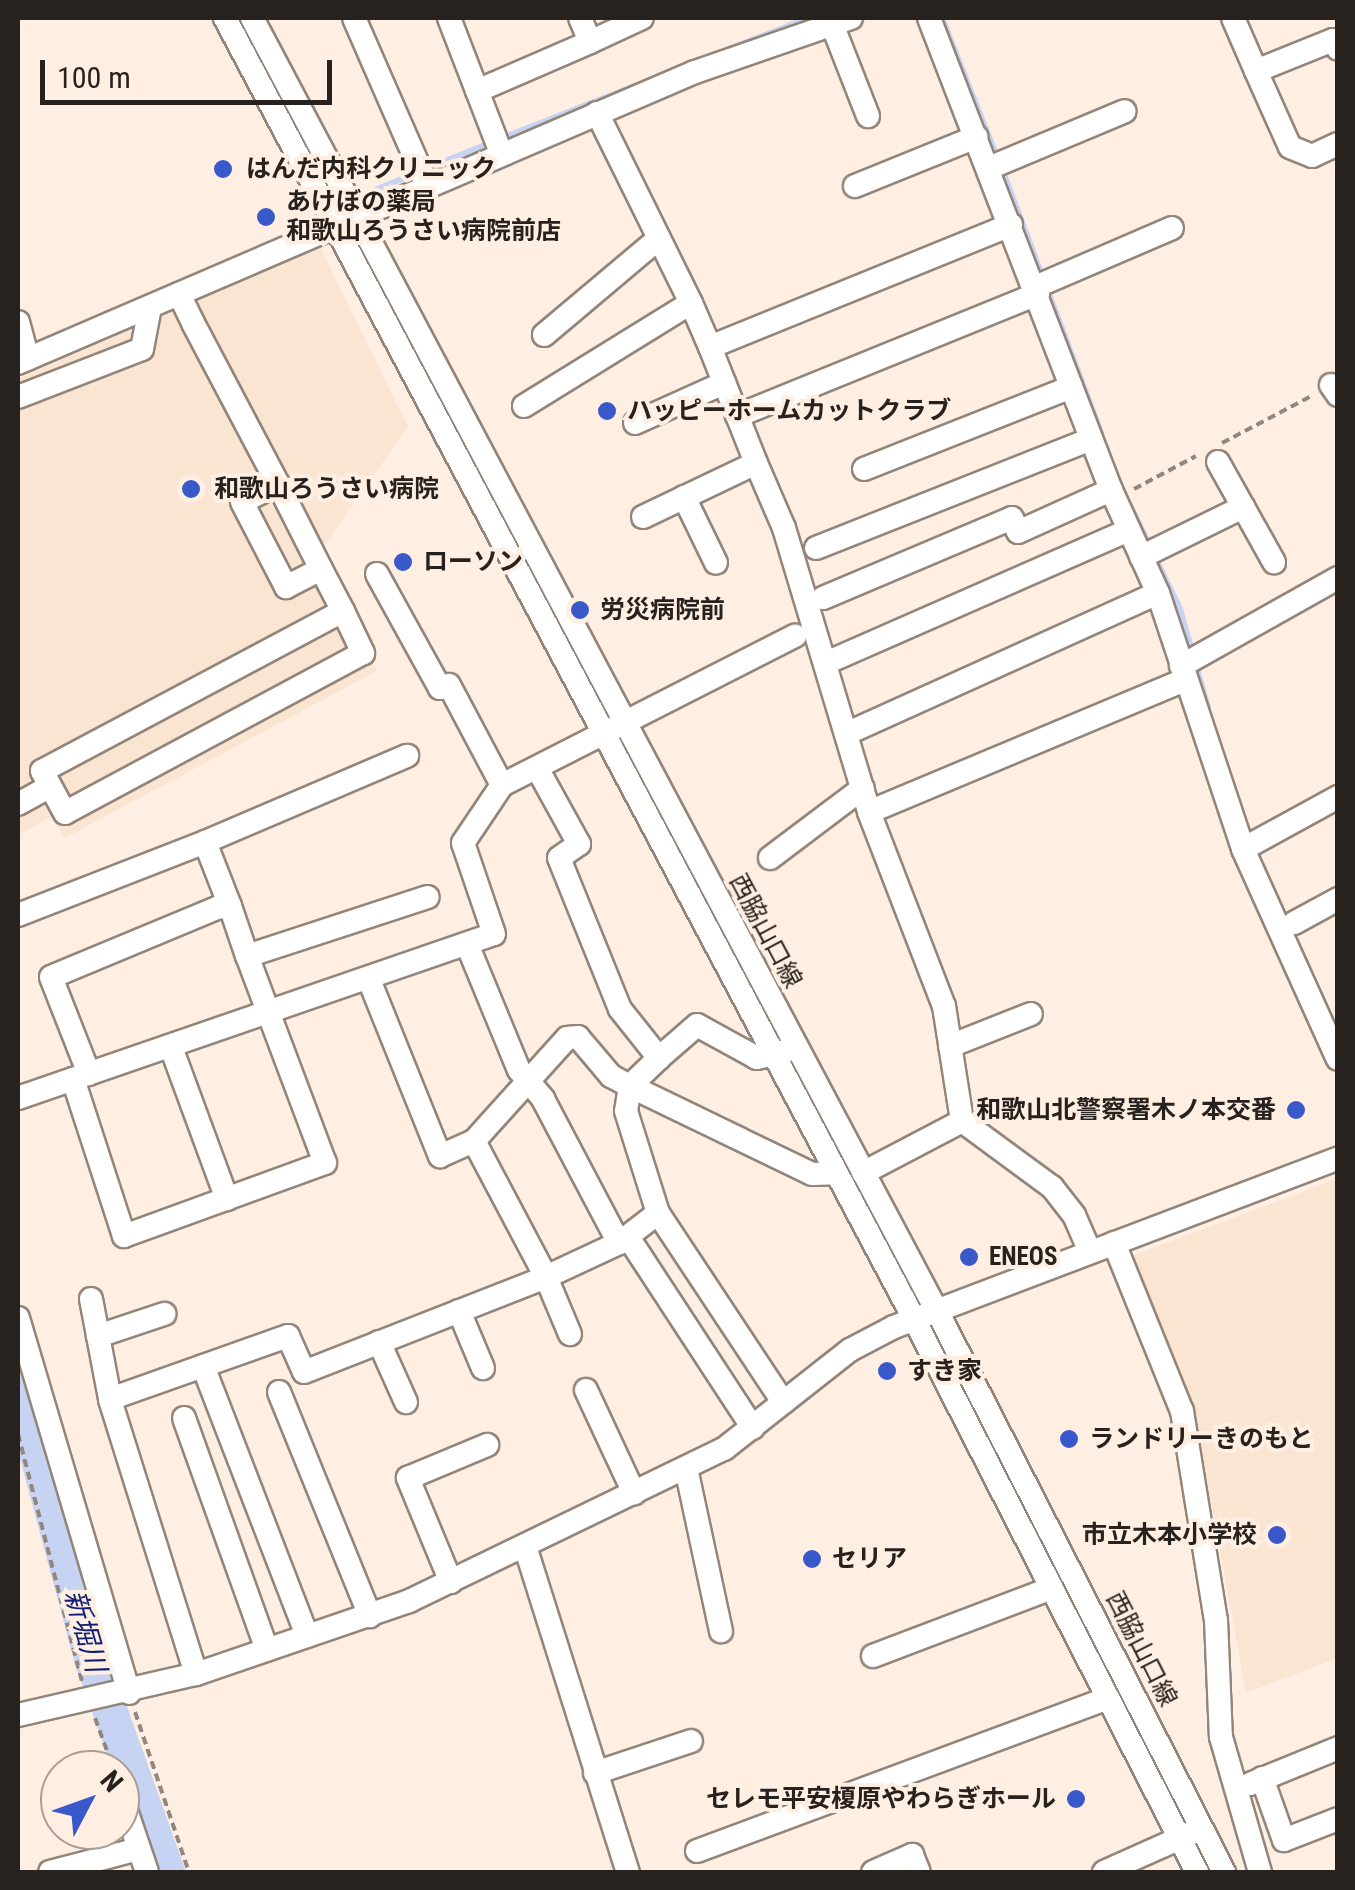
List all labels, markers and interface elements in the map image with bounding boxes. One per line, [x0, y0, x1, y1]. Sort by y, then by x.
scale bar [45, 40, 338, 102]
text: 100 m [57, 60, 131, 95]
place label: はんだ内科クリニック [246, 154, 496, 184]
marker: はんだ内科クリニック [210, 156, 236, 182]
place label: あけぼの薬局 和歌山ろうさい病院前店 [286, 188, 561, 247]
marker: あけぼの薬局 和歌山ろうさい病院前店 [255, 206, 277, 228]
place label: ハッピーホームカットクラブ [627, 396, 952, 426]
marker: ハッピーホームカットクラブ [596, 400, 618, 422]
place label: 和歌山ろうさい病院 [214, 474, 439, 504]
marker: 和歌山ろうさい病院 [178, 476, 204, 502]
place label: ローソン [423, 547, 523, 577]
marker: ローソン [392, 551, 414, 573]
place label: 労災病院前 [600, 595, 725, 625]
marker: 労災病院前 [569, 599, 591, 621]
street label: 西脇山口線 [722, 869, 808, 993]
place label: 和歌山北警察署木ノ本交番 [976, 1095, 1276, 1125]
marker: 和歌山北警察署木ノ本交番 [1285, 1099, 1307, 1121]
place label: ENEOS [989, 1242, 1057, 1272]
marker: ENEOS [958, 1246, 980, 1268]
place label: すき家 [907, 1356, 982, 1386]
marker: すき家 [876, 1360, 898, 1382]
place label: ランドリーきのもと [1089, 1424, 1314, 1454]
marker: ランドリーきのもと [1058, 1428, 1080, 1450]
place label: 市立木本小学校 [1082, 1520, 1257, 1550]
marker: 市立木本小学校 [1266, 1524, 1288, 1546]
place label: セリア [832, 1544, 907, 1574]
marker: セリア [801, 1548, 823, 1570]
water label: 新堀川 [57, 1586, 113, 1676]
street label: 西脇山口線 [1099, 1587, 1183, 1711]
north arrow [40, 1750, 140, 1850]
text: N [93, 1764, 130, 1799]
place label: セレモ平安榎原やわらぎホール [706, 1784, 1056, 1814]
marker: セレモ平安榎原やわらぎホール [1065, 1788, 1087, 1810]

